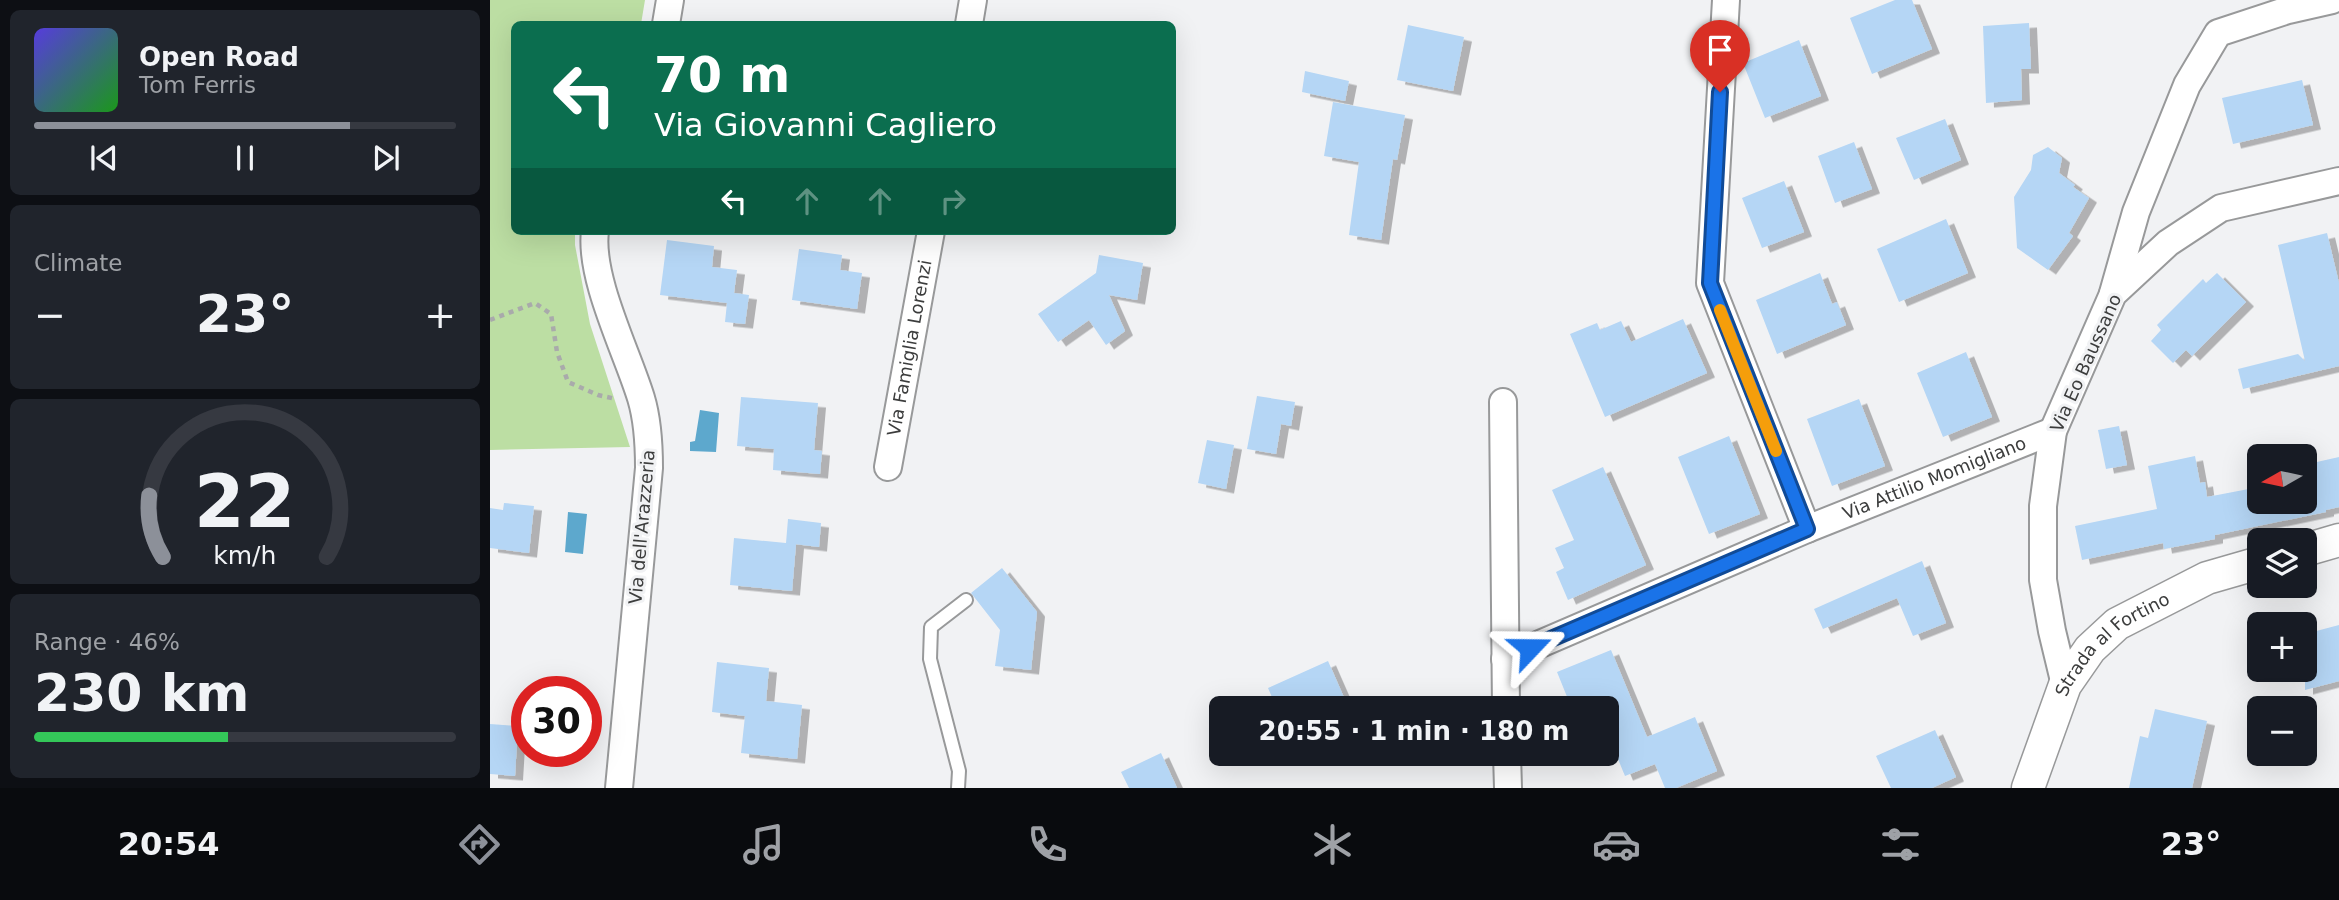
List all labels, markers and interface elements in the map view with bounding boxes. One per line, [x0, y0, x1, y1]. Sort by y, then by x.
pin [1690, 20, 1750, 92]
icon: arrive [1701, 31, 1739, 69]
text: Open Road [139, 42, 299, 72]
text: 70 m [654, 47, 790, 104]
icon: left [539, 49, 630, 140]
text: Tom Ferris [139, 72, 256, 98]
text: Via Giovanni Cagliero [654, 106, 997, 144]
icon: previous [85, 139, 123, 177]
icon: pause [226, 139, 264, 177]
icon: next [367, 139, 405, 177]
icon: left [715, 182, 753, 220]
icon: ahead [788, 182, 826, 220]
icon: ahead [861, 182, 899, 220]
icon: right [934, 182, 972, 220]
text: Climate [34, 250, 123, 276]
street label: Via Famiglia Lorenzi [883, 258, 936, 438]
text: 23° [196, 284, 294, 344]
street label: Via Eo Baussano [2046, 291, 2125, 435]
text: − [34, 293, 66, 337]
text: + [424, 293, 456, 337]
street label: Via Attilio Momigliano [1840, 432, 2029, 524]
north arrow [2247, 444, 2317, 514]
map controls [2247, 444, 2317, 766]
street label: Via dell'Arazzeria [624, 449, 659, 605]
text: 22 [194, 460, 296, 545]
button: layers [2247, 528, 2317, 598]
text: km/h [213, 541, 277, 570]
street label: Strada al Fortino [2051, 588, 2173, 699]
position arrow [1493, 611, 1567, 685]
button: + [2247, 612, 2317, 682]
text: Range · 46% [34, 629, 180, 655]
text: 230 km [34, 663, 249, 723]
speed limit sign: 30 [511, 676, 602, 767]
button: − [2247, 696, 2317, 766]
text: 20:55 · 1 min · 180 m [1259, 716, 1569, 746]
icon: directions [455, 820, 504, 869]
icon: music [739, 820, 788, 869]
icon: phone [1023, 820, 1072, 869]
icon: climate [1308, 820, 1357, 869]
icon: car [1592, 820, 1641, 869]
icon: filters [1876, 820, 1925, 869]
text: 20:54 [118, 825, 220, 863]
text: 23° [2161, 825, 2221, 863]

